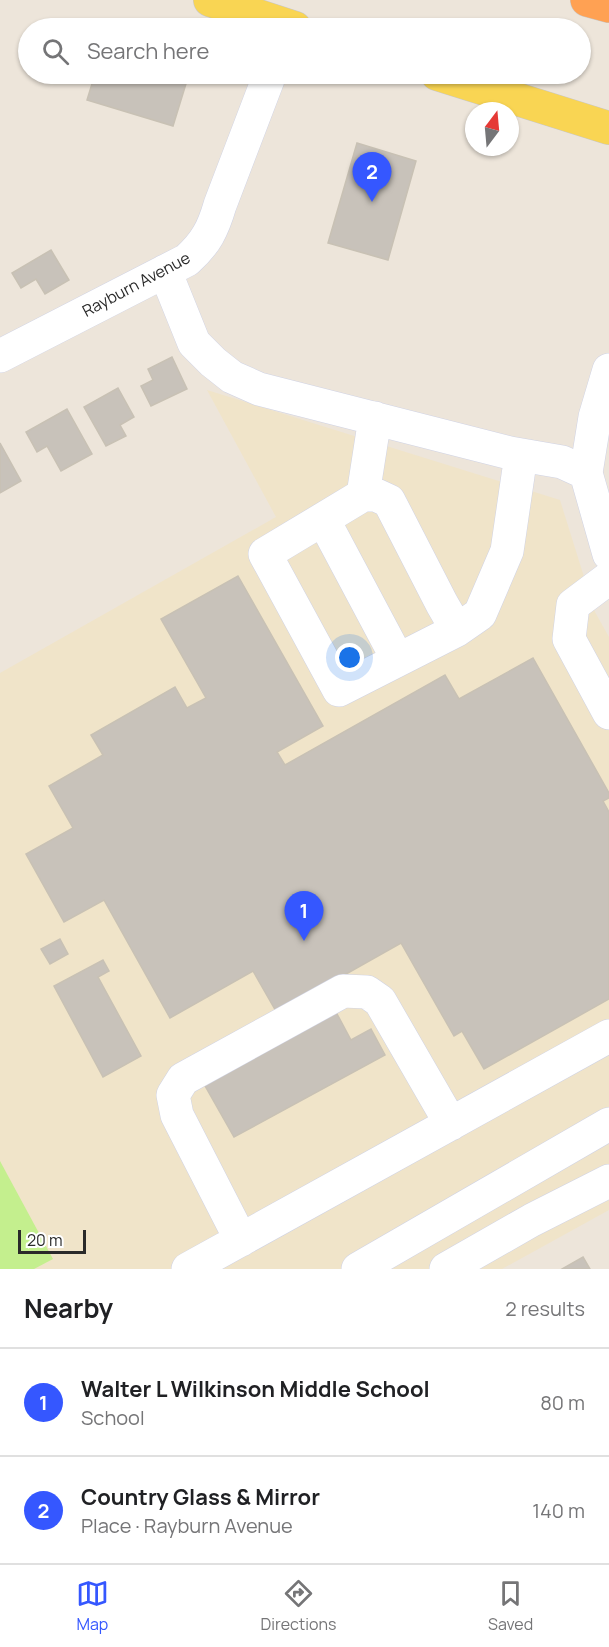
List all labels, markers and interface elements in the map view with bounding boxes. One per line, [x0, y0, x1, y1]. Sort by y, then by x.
search box [18, 18, 591, 84]
icon: search [39, 35, 72, 68]
text: Search here [87, 36, 209, 66]
north arrow [465, 102, 519, 156]
pin: 2 [352, 152, 392, 202]
street label: Rayburn Avenue [78, 246, 194, 322]
your location [335, 643, 364, 672]
pin: 1 [284, 892, 324, 941]
scale bar [18, 1227, 86, 1254]
text: 20 m [27, 1229, 63, 1251]
text: Nearby [24, 1290, 113, 1326]
text: 2 results [505, 1295, 585, 1322]
text: Walter L Wilkinson Middle School [81, 1374, 430, 1404]
text: 1 [39, 1389, 48, 1416]
text: 80 m [540, 1389, 585, 1416]
text: School [81, 1404, 145, 1431]
text: Country Glass & Mirror [81, 1482, 320, 1512]
text: 2 [38, 1497, 49, 1524]
text: 140 m [532, 1497, 585, 1524]
text: Place · Rayburn Avenue [81, 1512, 293, 1539]
tab: Map [76, 1577, 109, 1635]
tab: Directions [261, 1577, 336, 1635]
tab: Saved [488, 1577, 533, 1635]

